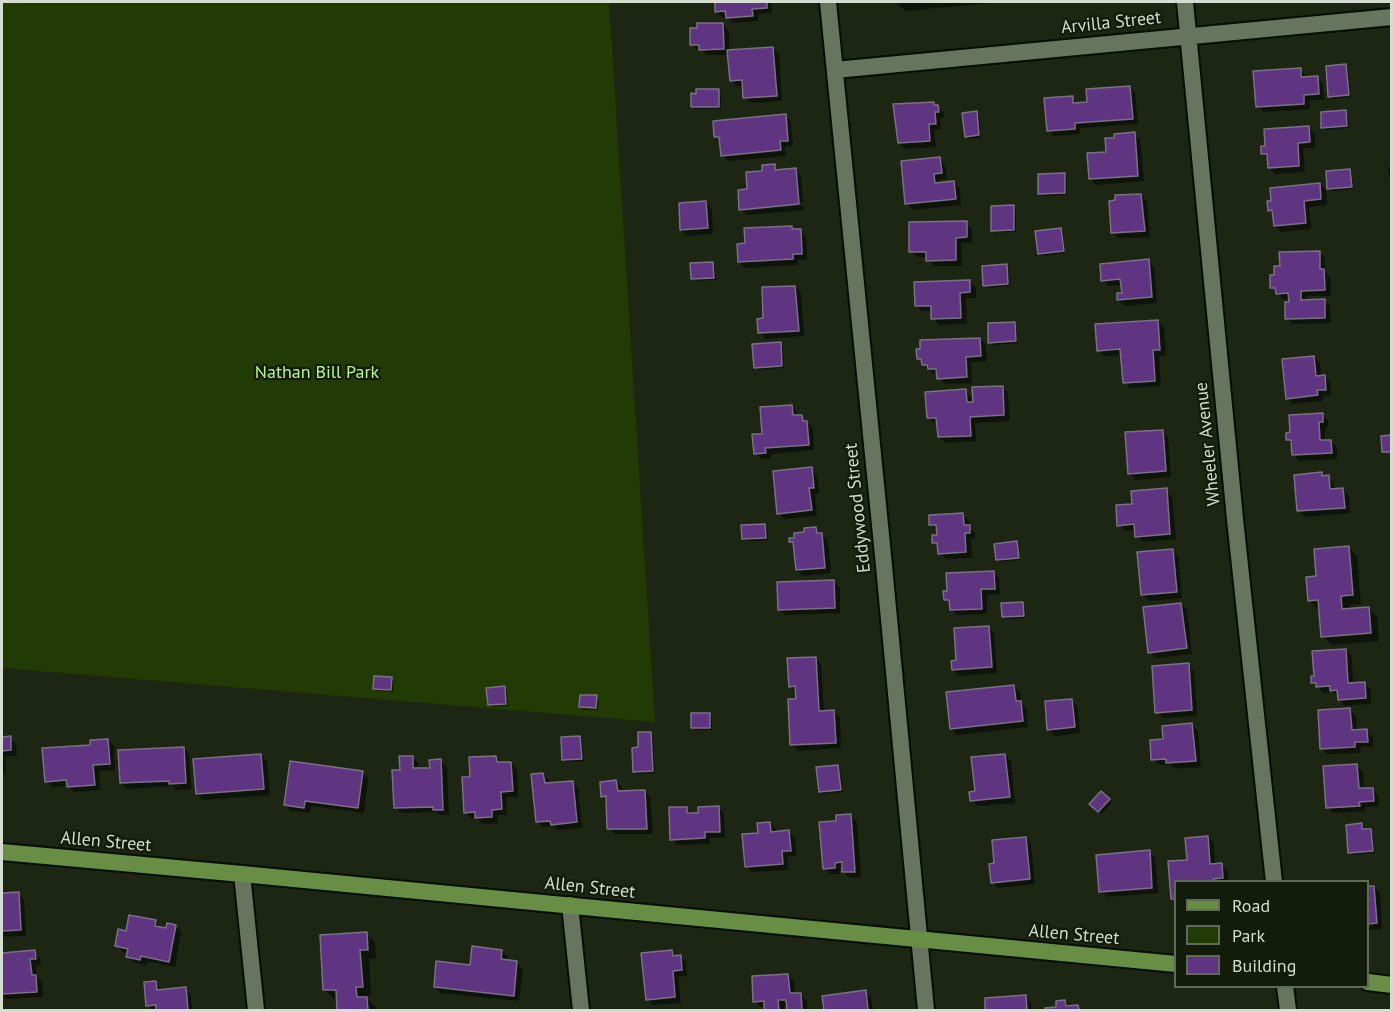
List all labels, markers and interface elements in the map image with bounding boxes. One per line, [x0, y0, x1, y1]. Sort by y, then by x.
street label: Arvilla Street [1060, 7, 1162, 39]
park label: Nathan Bill Park [255, 362, 379, 384]
street label: Wheeler Avenue [1191, 381, 1225, 507]
street label: Eddywood Street [840, 442, 876, 574]
street label: Allen Street [60, 827, 152, 857]
street label: Allen Street [544, 873, 636, 903]
legend [1174, 880, 1369, 988]
text: Road [1232, 894, 1270, 917]
street label: Allen Street [1028, 920, 1120, 950]
text: Park [1232, 924, 1265, 947]
text: Building [1232, 954, 1296, 977]

